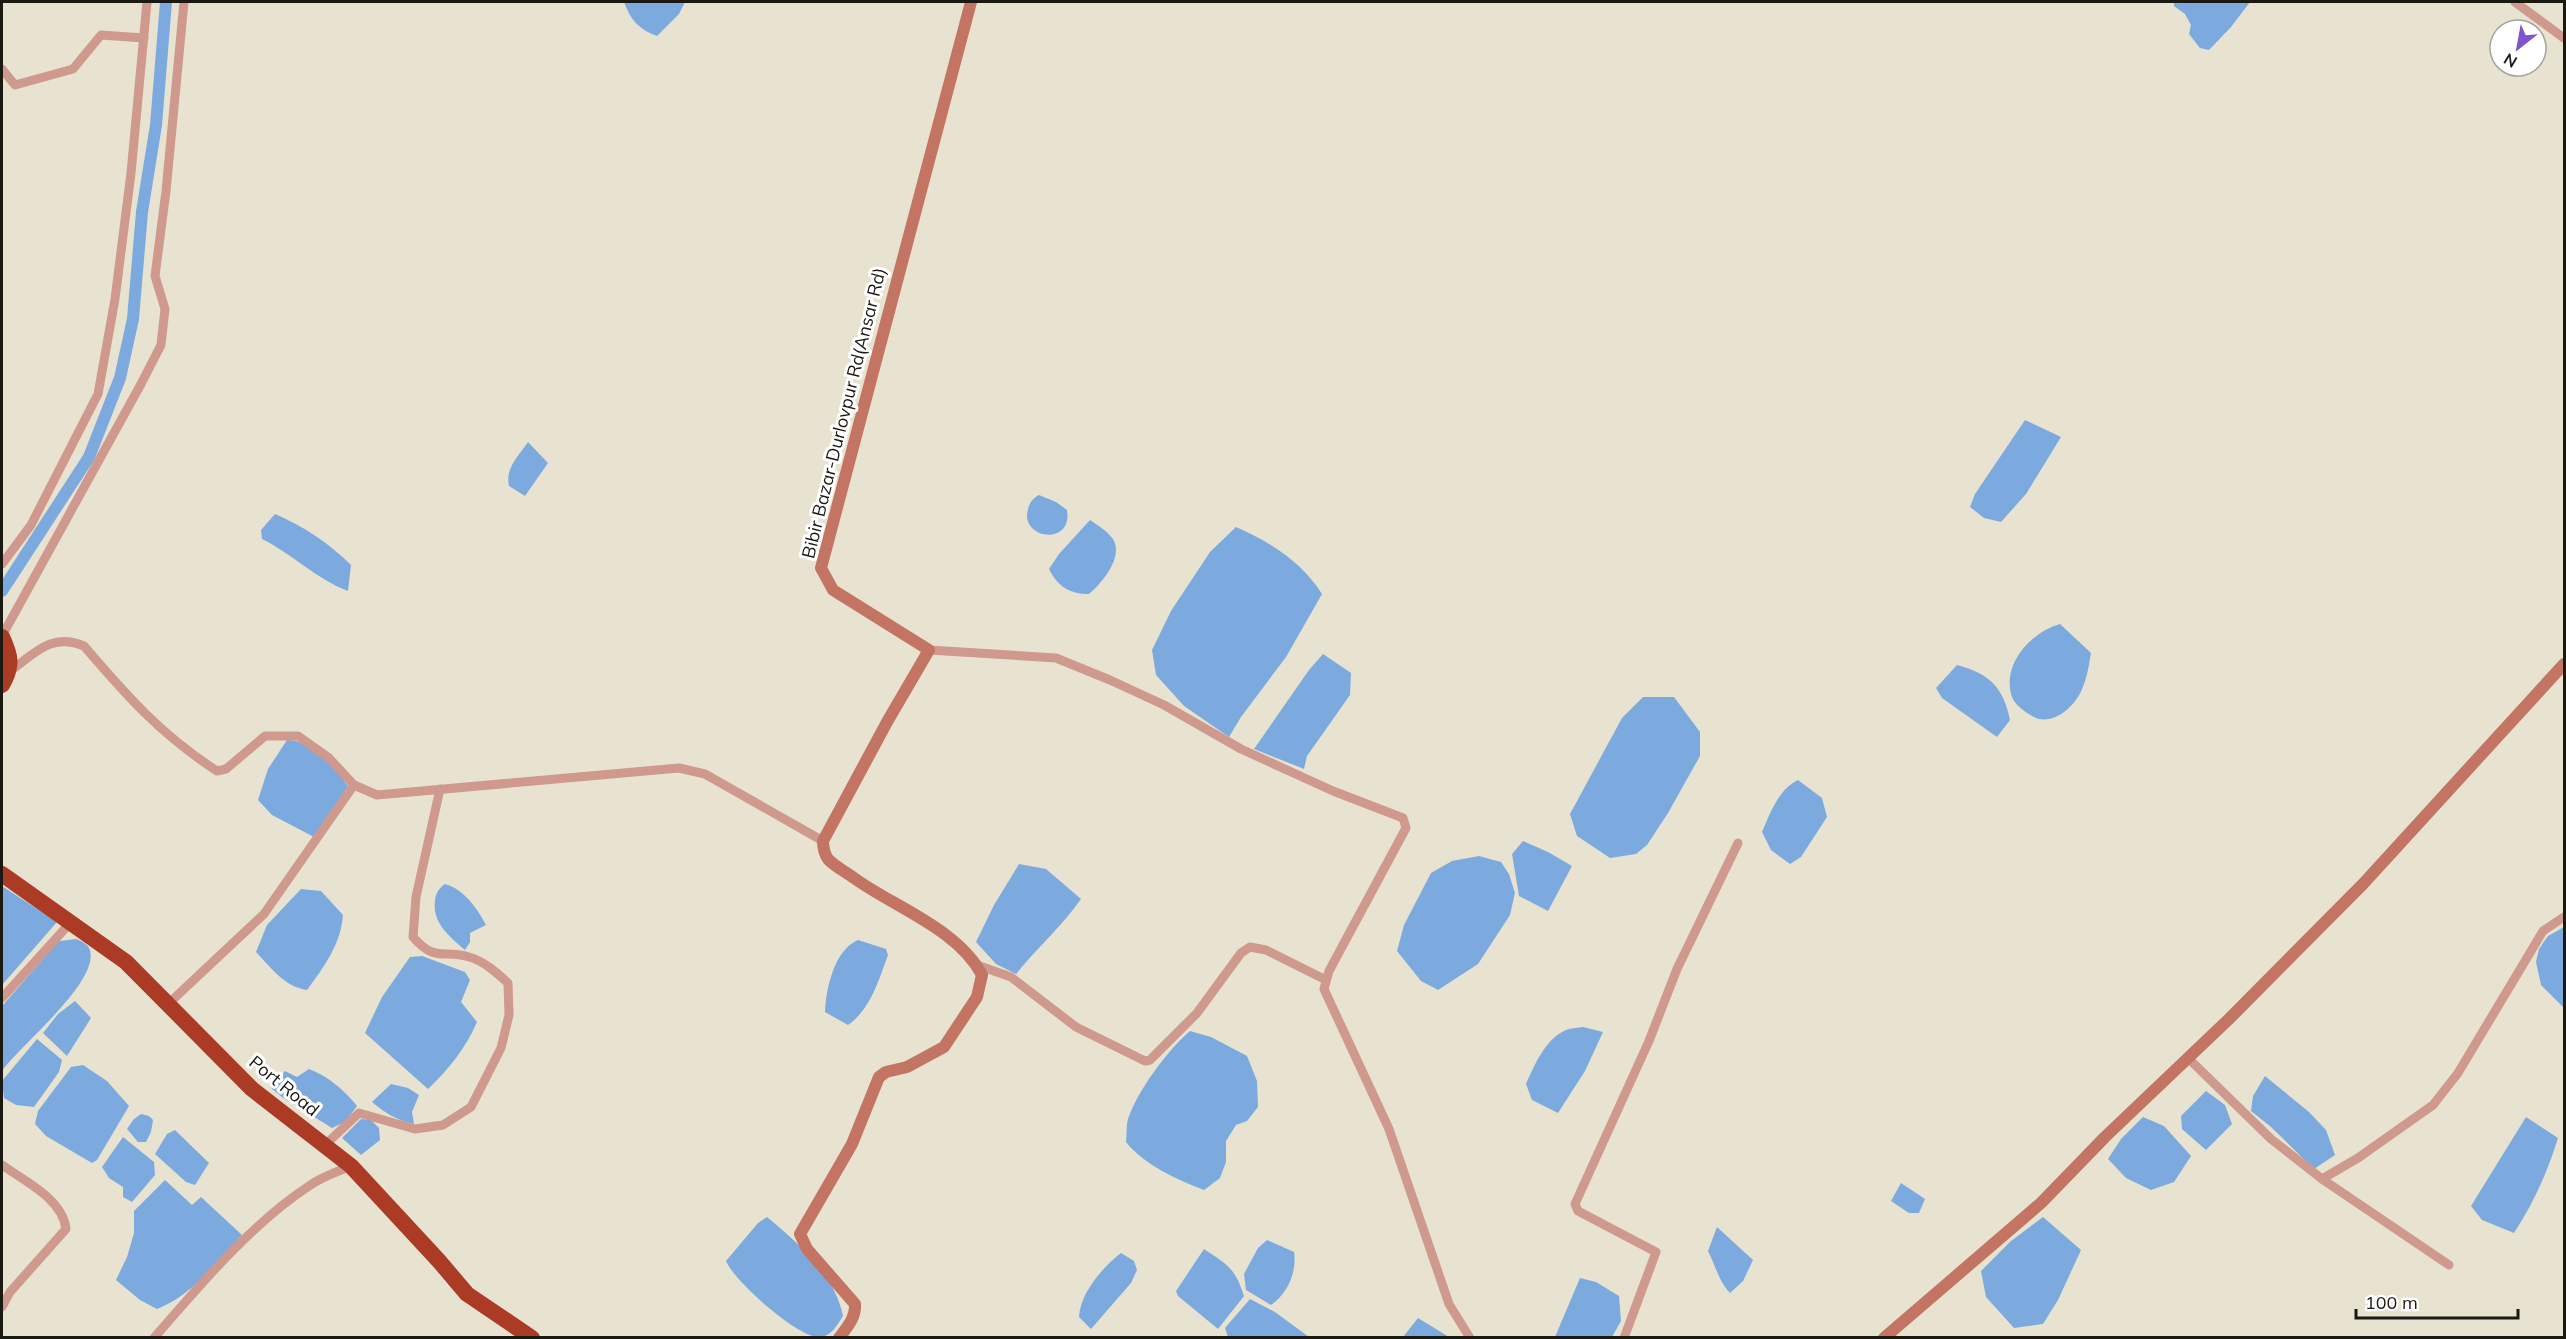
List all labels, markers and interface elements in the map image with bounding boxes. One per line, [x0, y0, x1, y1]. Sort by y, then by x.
north arrow [2488, 18, 2548, 78]
text: N [2500, 49, 2521, 73]
street label: Bibir Bazar-Durlovpur Rd(Ansar Rd) [796, 265, 891, 561]
street label: Port Road [245, 1050, 324, 1121]
scale bar [2356, 1282, 2518, 1320]
text: 100 m [2365, 1291, 2418, 1314]

